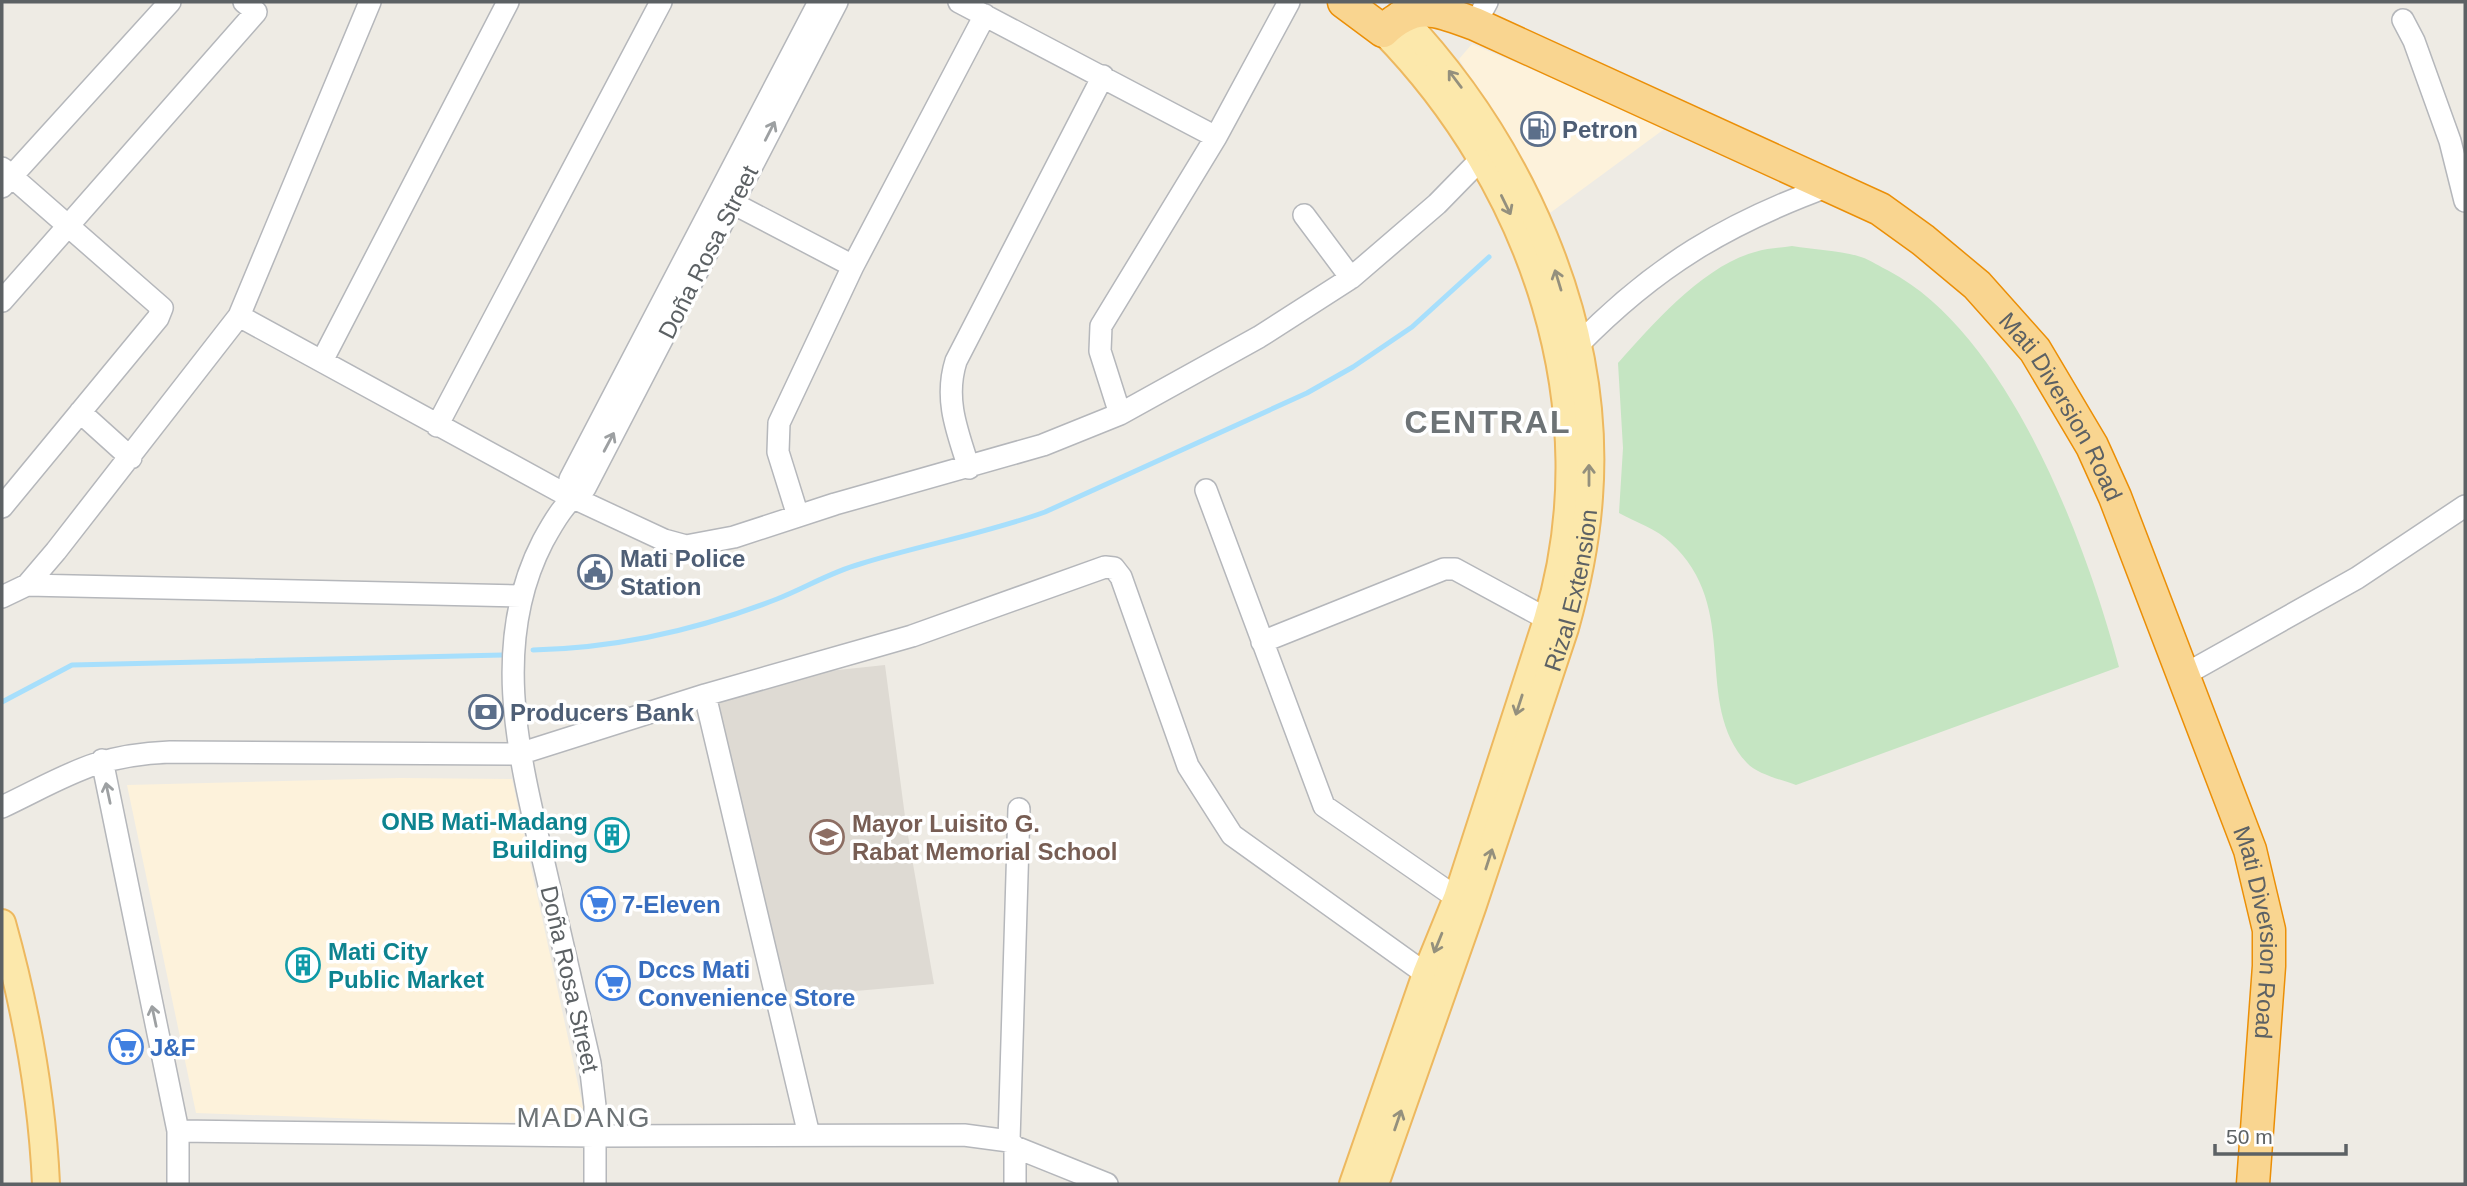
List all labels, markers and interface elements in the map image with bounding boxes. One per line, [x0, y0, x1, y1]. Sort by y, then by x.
one-way arrow [1448, 70, 1462, 89]
fuel station icon: Petron [1519, 110, 1557, 148]
place label: Petron [1562, 116, 1638, 143]
one-way arrow [764, 121, 778, 142]
street label: Doña Rosa Street [653, 161, 763, 343]
one-way arrow [1500, 194, 1514, 215]
one-way arrow [1551, 270, 1564, 292]
street label: Mati Diversion Road [1994, 307, 2128, 505]
district label: CENTRAL [1405, 404, 1571, 440]
one-way arrow [602, 432, 616, 452]
one-way arrow [1582, 463, 1596, 486]
street label: Rizal Extension [1538, 508, 1602, 674]
place label: Mati Police Station [620, 545, 745, 600]
public building icon: Mati Police Station [576, 553, 614, 591]
bank icon: Producers Bank [467, 693, 505, 731]
one-way arrow [1512, 693, 1525, 715]
place label: Producers Bank [510, 699, 695, 726]
one-way arrow [101, 782, 115, 805]
place label: ONB Mati-Madang Building [381, 808, 588, 863]
place label: Mayor Luisito G. Rabat Memorial School [852, 810, 1117, 865]
building icon: ONB Mati-Madang Building [593, 816, 631, 854]
school or university icon: Mayor Luisito G. Rabat Memorial School [808, 818, 846, 856]
street label: Mati Diversion Road [2229, 822, 2283, 1040]
one-way arrow [1484, 848, 1496, 870]
street label: Doña Rosa Street [535, 883, 605, 1075]
supermarket icon: 7-Eleven [579, 885, 617, 923]
place label: 7-Eleven [622, 891, 721, 918]
one-way arrow [1431, 932, 1444, 954]
place label: Mati City Public Market [328, 938, 484, 993]
building icon: Mati City Public Market [284, 946, 322, 984]
place label: Dccs Mati Convenience Store [638, 956, 855, 1011]
supermarket icon: Dccs Mati Convenience Store [594, 964, 632, 1002]
one-way arrow [147, 1005, 161, 1028]
supermarket icon: J&F [107, 1028, 145, 1066]
place label: J&F [150, 1034, 195, 1061]
district label: MADANG [517, 1102, 651, 1133]
one-way arrow [1393, 1109, 1405, 1131]
scale bar [2215, 1112, 2346, 1156]
text: 50 m [2226, 1125, 2273, 1148]

